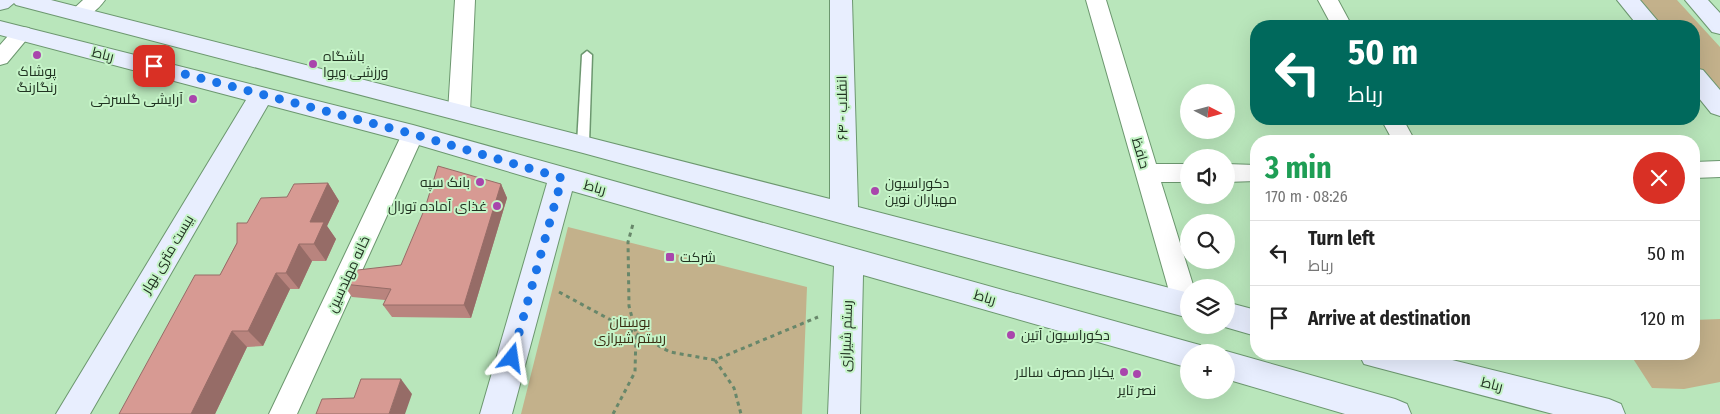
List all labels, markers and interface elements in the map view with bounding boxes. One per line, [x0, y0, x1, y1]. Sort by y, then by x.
text: 50 m [1348, 31, 1418, 73]
icon: left [1265, 40, 1330, 105]
street label: رباط [90, 44, 116, 65]
pin [133, 45, 175, 87]
place label: باشگاه ورزشی ویوا [323, 48, 388, 81]
marker: پوشاک رنگارنگ [31, 49, 43, 61]
icon: arrive [140, 52, 168, 80]
marker: باشگاه ورزشی ویوا [307, 58, 319, 70]
place label: پوشاک رنگارنگ [17, 63, 57, 96]
street label: انقلاب - ۶۴ [833, 76, 852, 140]
text: رباط [1348, 81, 1383, 108]
north arrow [1180, 84, 1235, 139]
map controls [1180, 84, 1235, 399]
place label: آرایشی گلسرخی [90, 91, 183, 108]
marker: آرایشی گلسرخی [187, 93, 199, 105]
street label: حافظ [1128, 136, 1153, 171]
button: sound [1180, 149, 1235, 204]
text: 3 min [1265, 150, 1332, 186]
button: close [1633, 152, 1685, 204]
place label: بانک سپه [420, 174, 470, 192]
place label: دکوراسیون مهیاران نوین [885, 175, 957, 208]
marker: بانک سپه [474, 176, 486, 188]
street label: رباط [582, 176, 608, 199]
marker: دکوراسیون مهیاران نوین [869, 185, 881, 197]
text: 170 m · 08:26 [1265, 187, 1348, 206]
place label: غذای آماده تورال [388, 198, 487, 215]
marker: غذای آماده تورال [491, 200, 503, 212]
street label: بیست متری بهار [137, 212, 198, 297]
button: search [1180, 214, 1235, 269]
text: Turn left [1308, 227, 1375, 250]
street label: خانه مهندسین [323, 233, 374, 315]
icon: left [1265, 239, 1293, 267]
text: 50 m [1647, 242, 1685, 265]
place label: شرکت [680, 249, 716, 266]
marker: شرکت [664, 251, 676, 263]
text: رباط [1308, 256, 1333, 275]
button: layers [1180, 279, 1235, 334]
street label: رباط [972, 286, 998, 309]
street label: رستم شیرازی [837, 300, 857, 372]
icon: arrive [1265, 304, 1293, 332]
text: Arrive at destination [1308, 307, 1471, 330]
text: 120 m [1640, 307, 1685, 330]
park label: بوستان رستم شیرازی [594, 314, 666, 348]
place label: دکوراسیون آتین [1021, 327, 1110, 344]
marker: دکوراسیون آتین [1005, 329, 1017, 341]
position arrow [485, 331, 537, 383]
button: + [1180, 344, 1235, 399]
place label: یکبار مصرف سالار [1014, 364, 1114, 381]
marker: یکبار مصرف سالار [1118, 366, 1130, 378]
marker: نصر تایر [1131, 368, 1143, 380]
street label: رباط [1479, 374, 1505, 395]
place label: نصر تایر [1117, 382, 1156, 399]

